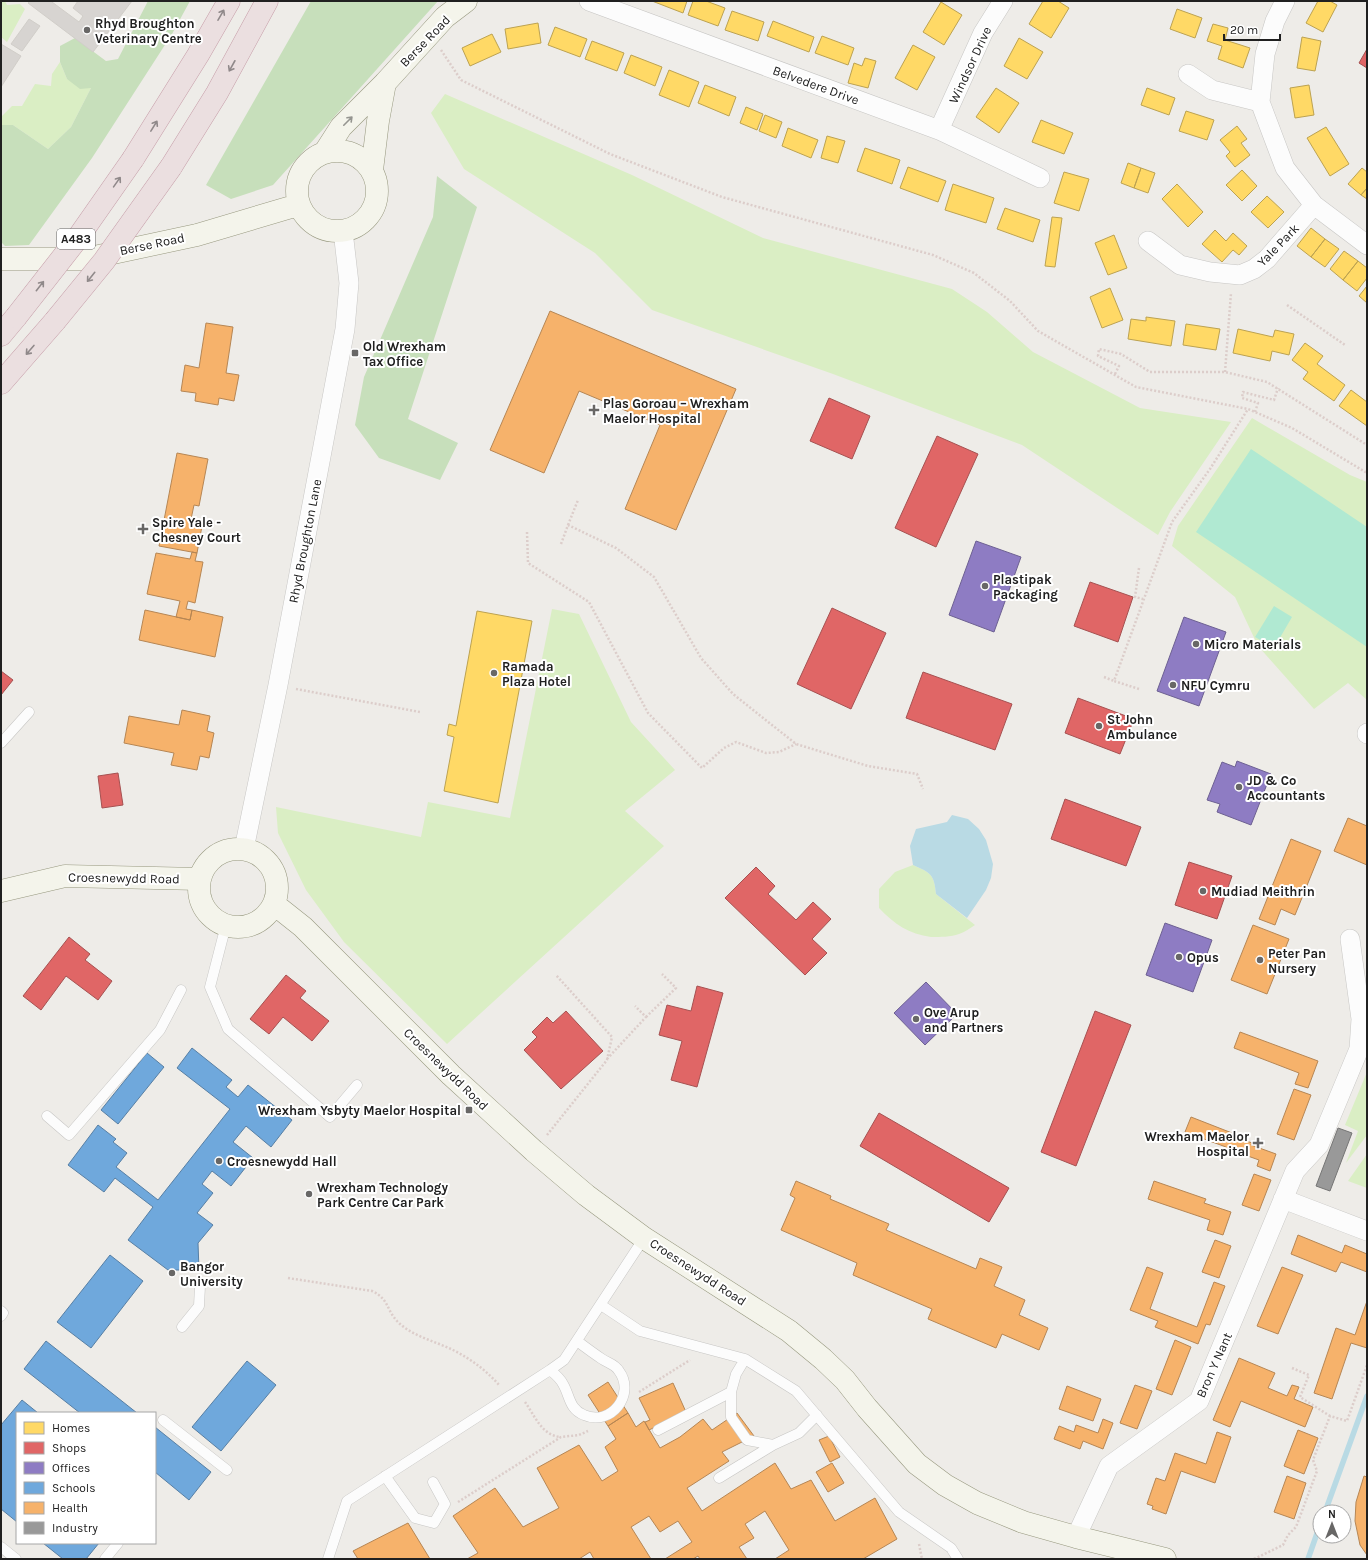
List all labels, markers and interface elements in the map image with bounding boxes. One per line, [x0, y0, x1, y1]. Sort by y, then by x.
one-way arrow [217, 9, 225, 21]
street label: Berse Road [397, 12, 453, 70]
place label: Rhyd Broughton Veterinary Centre [95, 16, 202, 46]
scale bar [1224, 16, 1280, 42]
text: 20 m [1230, 23, 1258, 37]
street label: Windsor Drive [946, 24, 994, 106]
marker: Rhyd Broughton Veterinary Centre [82, 25, 92, 35]
one-way arrow [228, 60, 235, 72]
street label: Belvedere Drive [771, 62, 862, 108]
one-way arrow [343, 116, 353, 126]
one-way arrow [150, 120, 158, 132]
one-way arrow [113, 176, 121, 187]
street label: Yale Park [1254, 221, 1302, 269]
road number: A483 [57, 229, 95, 249]
street label: Berse Road [118, 230, 186, 258]
one-way arrow [86, 272, 95, 283]
one-way arrow [36, 281, 44, 292]
place label: Old Wrexham Tax Office [363, 339, 446, 369]
one-way arrow [25, 345, 34, 355]
marker: Old Wrexham Tax Office [350, 348, 360, 358]
place label: Plas Goroau – Wrexham Maelor Hospital [603, 396, 749, 426]
marker: Plas Goroau – Wrexham Maelor Hospital [588, 404, 600, 416]
street label: Rhyd Broughton Lane [286, 477, 324, 604]
place label: Spire Yale - Chesney Court [152, 515, 241, 545]
marker: Spire Yale - Chesney Court [137, 523, 149, 535]
place label: Plastipak Packaging [993, 572, 1058, 602]
marker: Plastipak Packaging [980, 581, 990, 591]
place label: Micro Materials [1204, 637, 1301, 652]
marker: Micro Materials [1191, 639, 1201, 649]
place label: Ramada Plaza Hotel [502, 659, 571, 689]
marker: Ramada Plaza Hotel [489, 668, 499, 678]
place label: NFU Cymru [1181, 678, 1250, 693]
marker: NFU Cymru [1168, 680, 1178, 690]
place label: St John Ambulance [1107, 712, 1177, 742]
marker: St John Ambulance [1094, 721, 1104, 731]
place label: JD & Co Accountants [1247, 773, 1325, 803]
marker: JD & Co Accountants [1234, 782, 1244, 792]
street label: Croesnewydd Road [68, 870, 180, 886]
place label: Mudiad Meithrin [1211, 884, 1315, 899]
marker: Mudiad Meithrin [1198, 886, 1208, 896]
place label: Peter Pan Nursery [1268, 946, 1326, 976]
place label: Opus [1187, 950, 1219, 965]
marker: Opus [1174, 952, 1184, 962]
marker: Peter Pan Nursery [1255, 955, 1265, 965]
place label: Ove Arup and Partners [924, 1005, 1003, 1035]
marker: Ove Arup and Partners [911, 1014, 921, 1024]
street label: Croesnewydd Road [401, 1025, 491, 1113]
place label: Wrexham Ysbyty Maelor Hospital [258, 1103, 461, 1118]
marker: Wrexham Ysbyty Maelor Hospital [464, 1105, 474, 1115]
place label: Wrexham Maelor Hospital [1144, 1129, 1250, 1159]
marker: Wrexham Maelor Hospital [1252, 1137, 1264, 1149]
place label: Croesnewydd Hall [227, 1154, 337, 1169]
marker: Croesnewydd Hall [214, 1156, 224, 1166]
place label: Wrexham Technology Park Centre Car Park [317, 1180, 448, 1210]
marker: Wrexham Technology Park Centre Car Park [304, 1189, 314, 1199]
street label: Croesnewydd Road [647, 1235, 749, 1309]
place label: Bangor University [180, 1259, 243, 1289]
marker: Bangor University [167, 1268, 177, 1278]
street label: Bron Y Nant [1193, 1330, 1235, 1400]
legend [16, 1412, 156, 1544]
text: Homes [52, 1421, 90, 1435]
text: Shops [52, 1441, 86, 1455]
text: Offices [52, 1461, 90, 1475]
text: Schools [52, 1481, 95, 1495]
text: Health [52, 1501, 88, 1515]
north arrow [1312, 1504, 1352, 1544]
text: N [1328, 1508, 1336, 1521]
text: Industry [52, 1521, 98, 1535]

